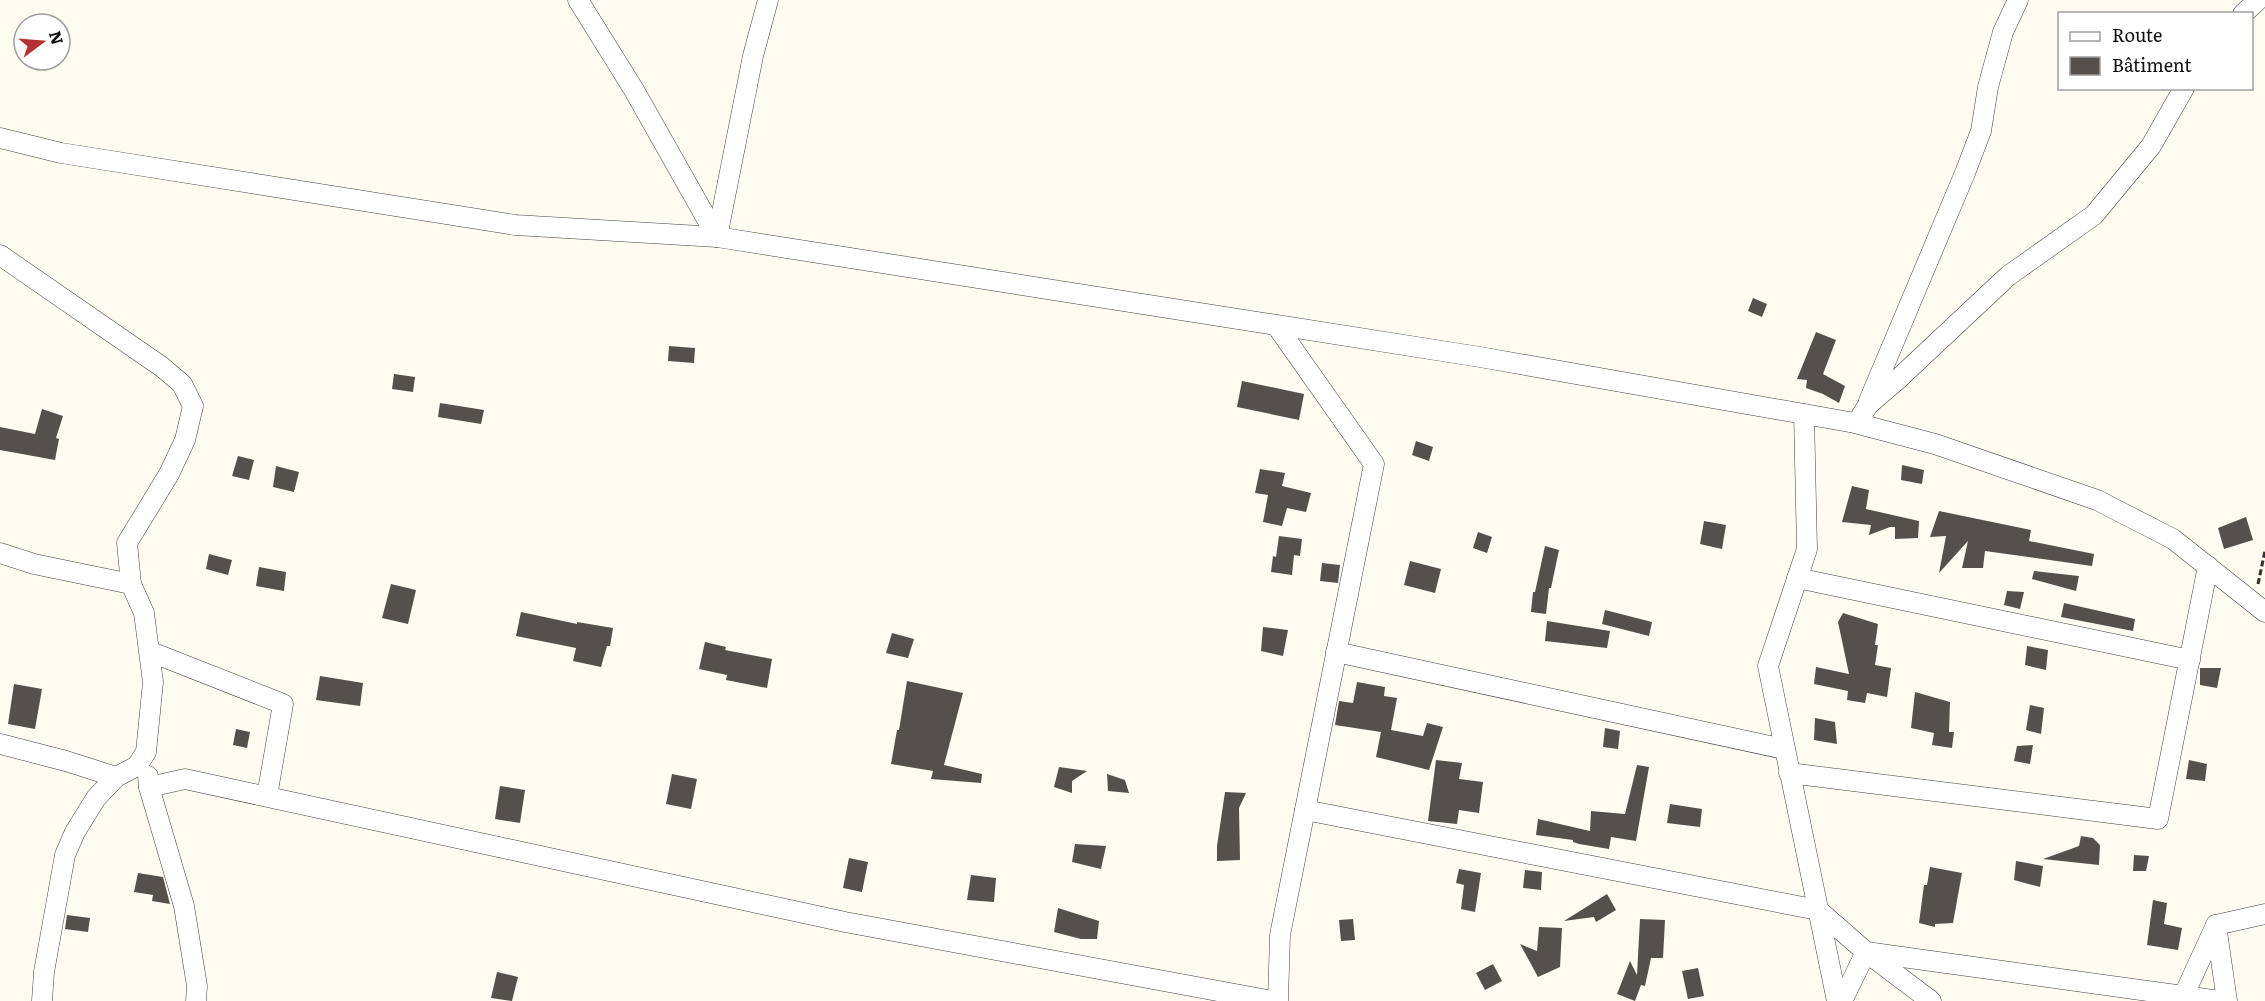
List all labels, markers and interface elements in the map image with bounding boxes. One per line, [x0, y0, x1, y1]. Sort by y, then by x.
north arrow [12, 12, 72, 72]
legend [2058, 12, 2253, 90]
text: Route [2112, 21, 2162, 48]
text: N [44, 28, 71, 47]
text: Bâtiment [2112, 51, 2192, 78]

